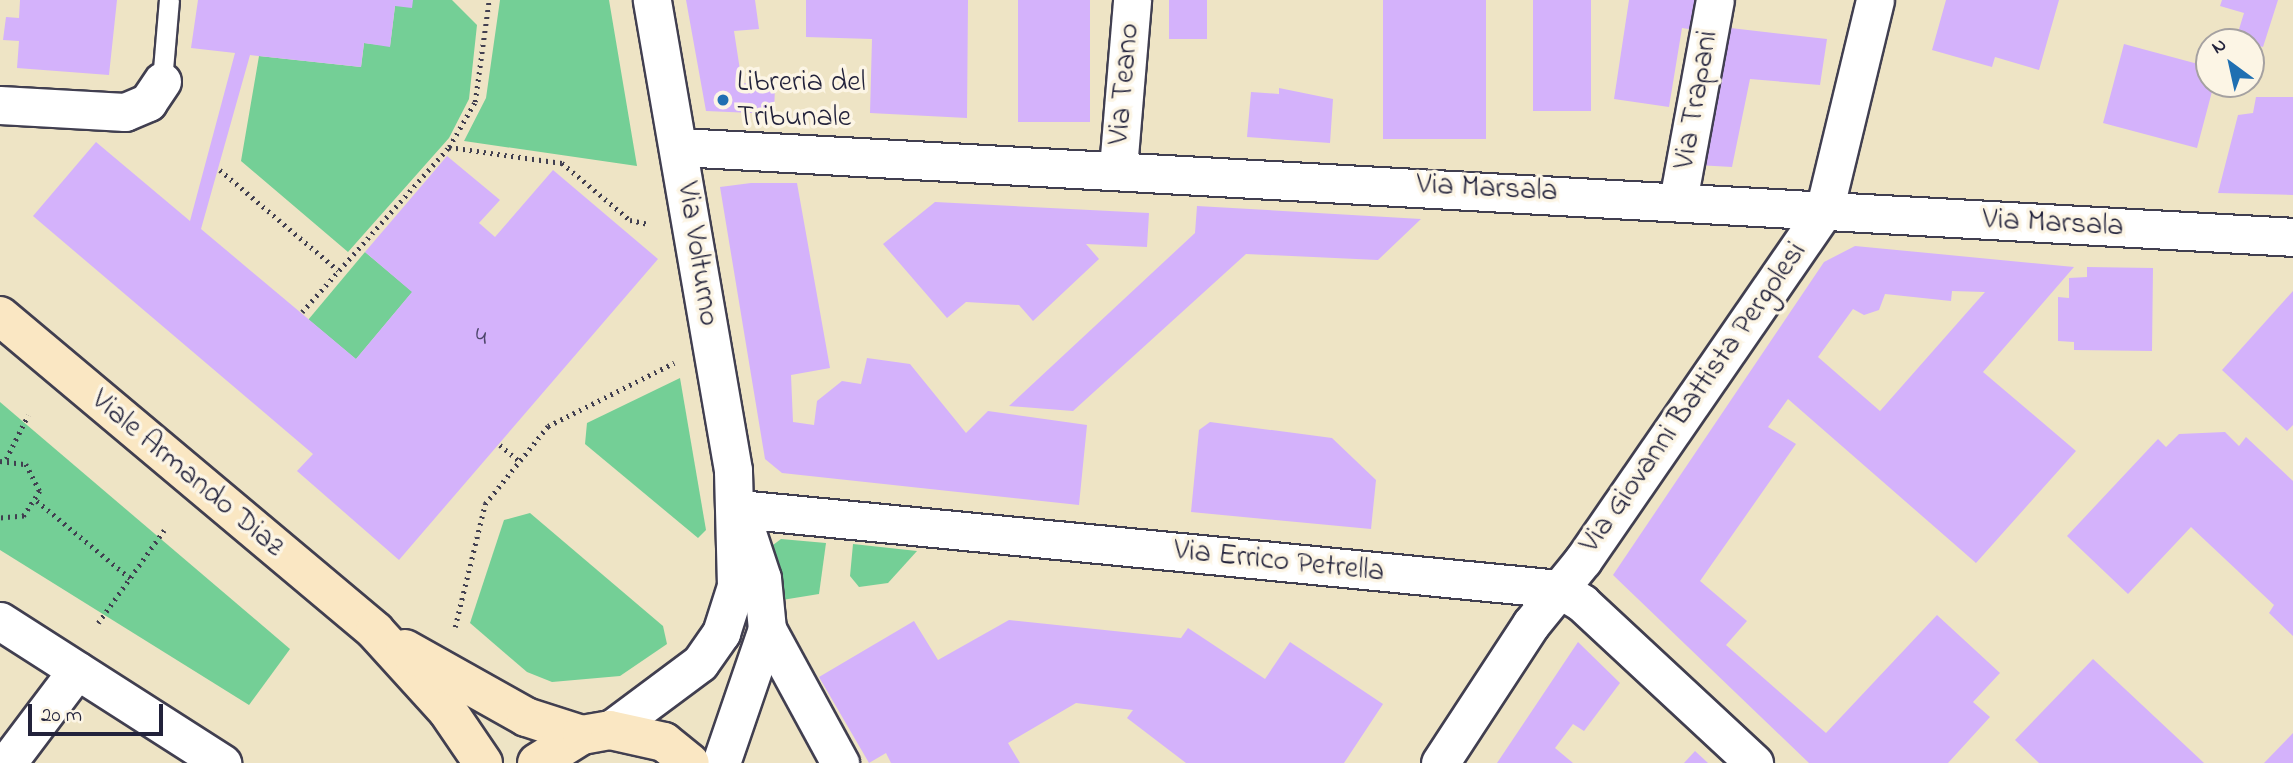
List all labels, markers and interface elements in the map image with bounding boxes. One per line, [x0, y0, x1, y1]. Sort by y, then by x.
street label: Via Teano [1102, 22, 1148, 146]
street label: Via Trapani [1667, 28, 1727, 172]
north arrow [2195, 28, 2265, 98]
text: N [2207, 32, 2232, 61]
place label: Libreria del Tribunale [737, 65, 866, 136]
marker: Libreria del Tribunale [715, 92, 731, 108]
street label: Via Marsala [1416, 167, 1558, 211]
street label: Via Volturno [668, 179, 726, 329]
street label: Via Marsala [1982, 202, 2124, 246]
street label: Via Giovanni Battista Pergolesi [1573, 236, 1815, 560]
house number: 4 [476, 323, 486, 355]
street label: Viale Armando Diaz [83, 383, 291, 565]
street label: Via Errico Petrella [1172, 533, 1386, 591]
scale bar [32, 690, 166, 734]
text: 20 m [41, 701, 82, 731]

